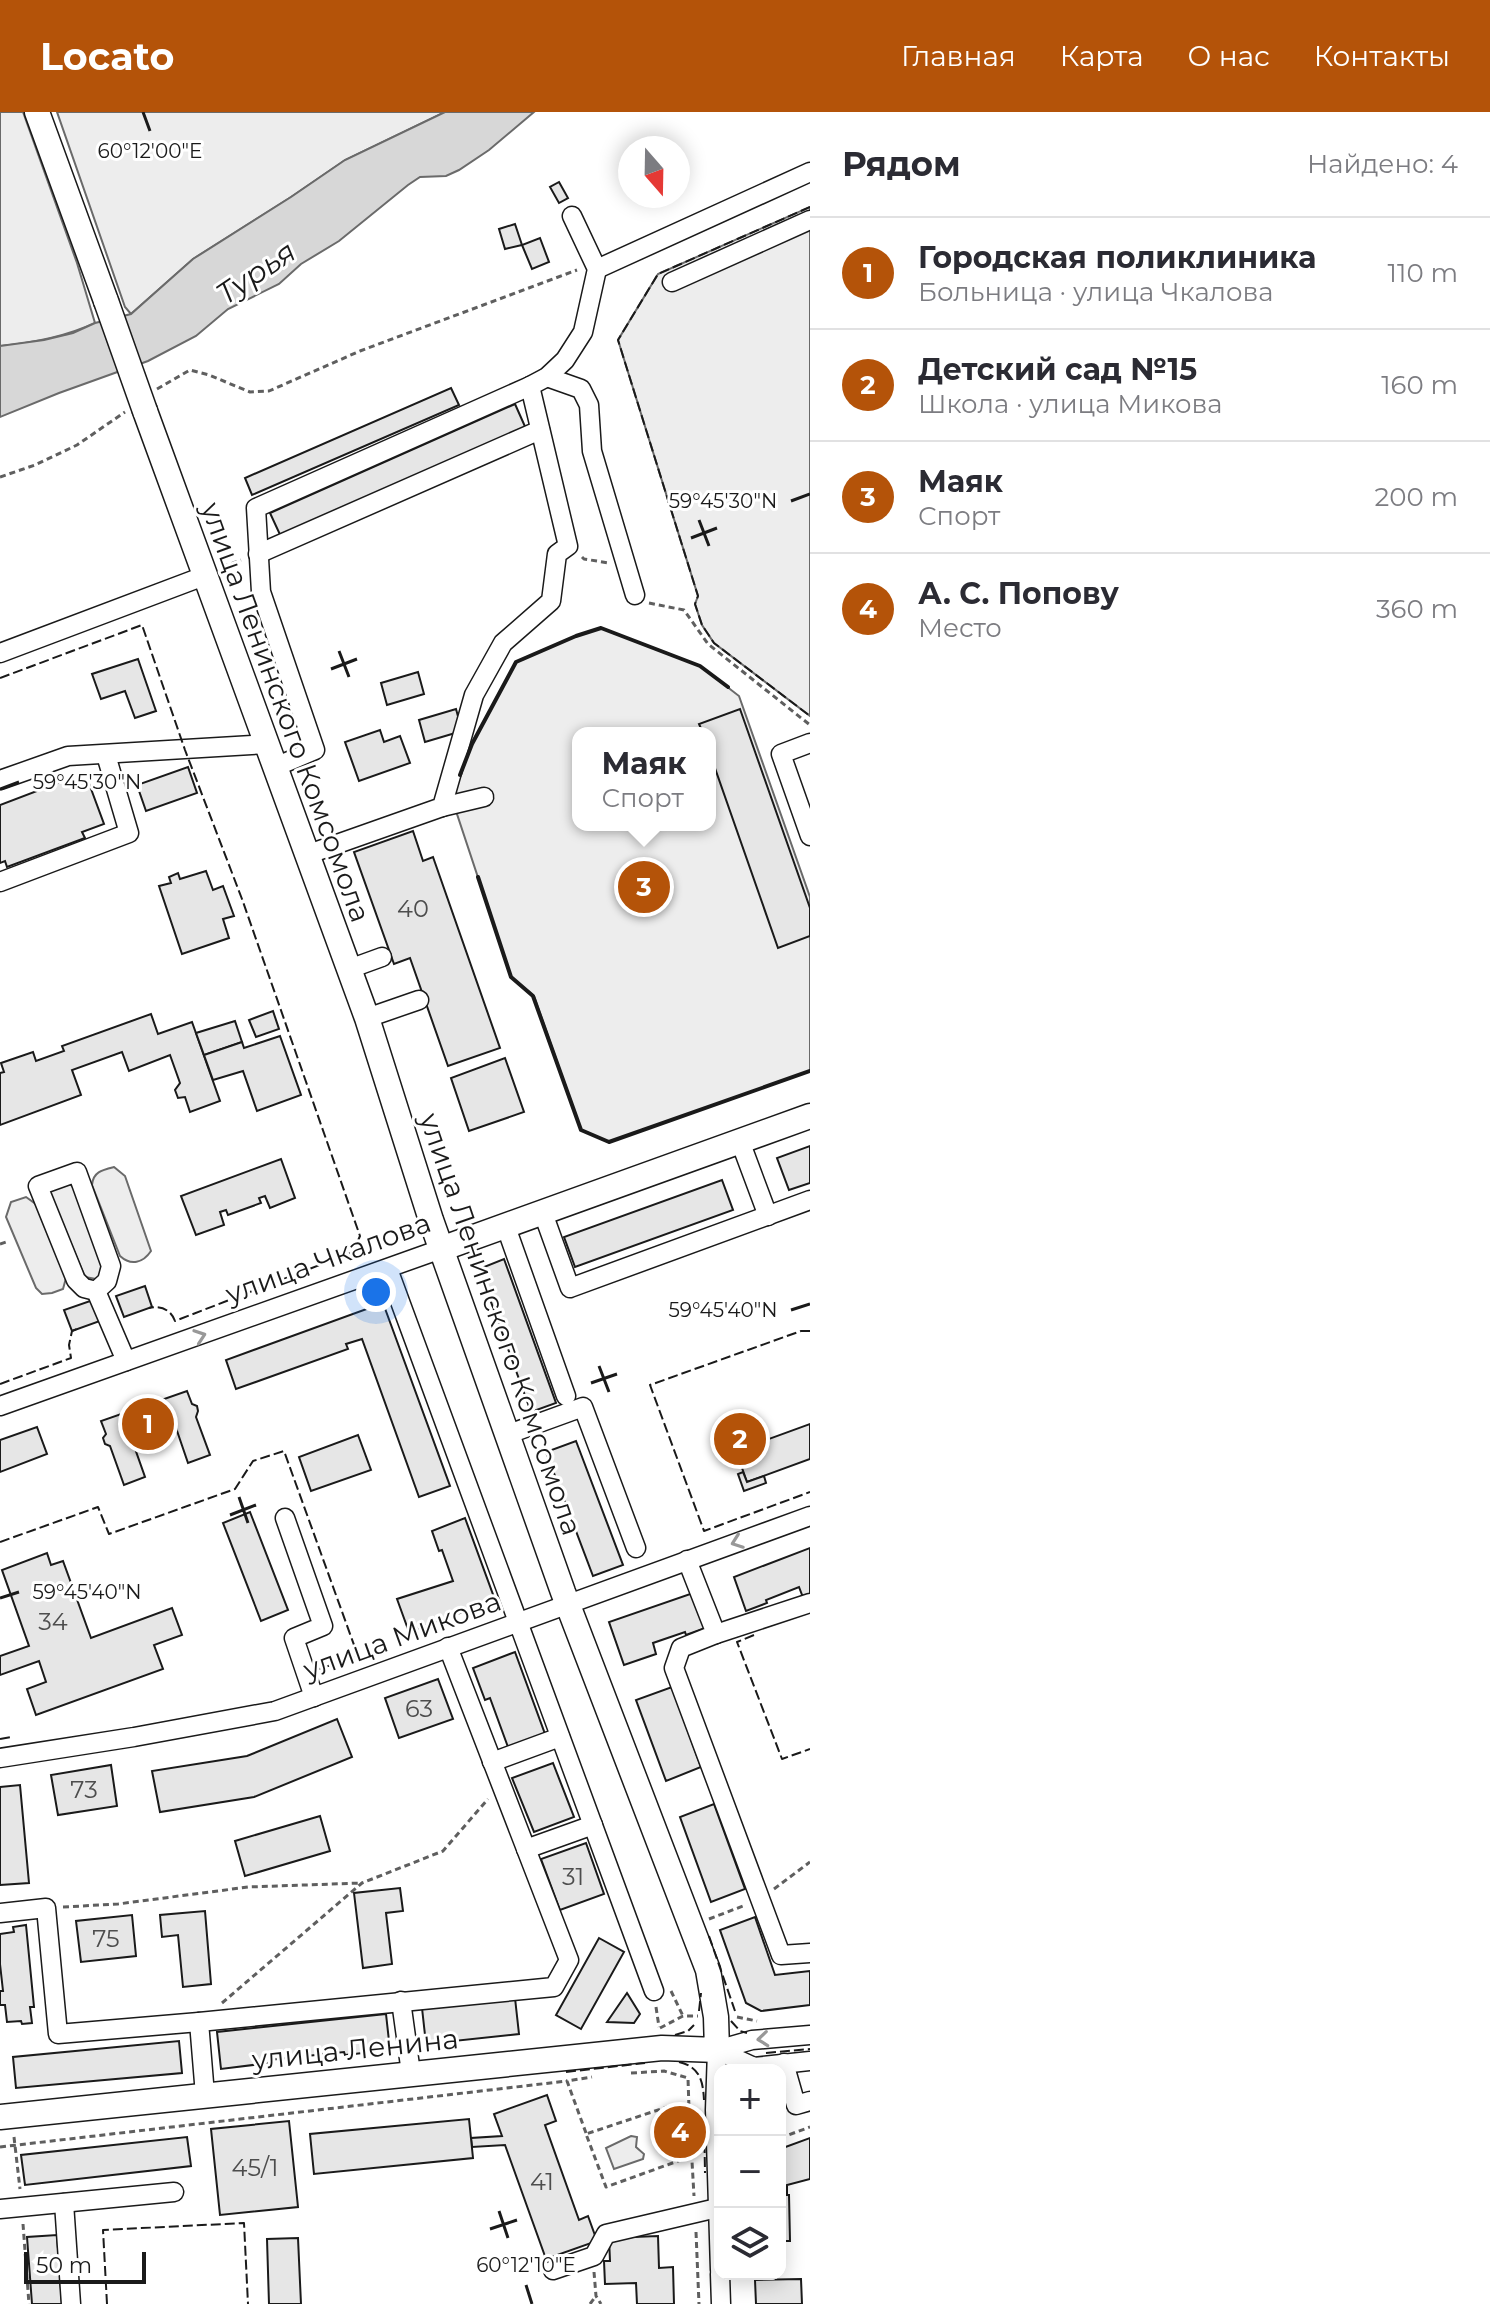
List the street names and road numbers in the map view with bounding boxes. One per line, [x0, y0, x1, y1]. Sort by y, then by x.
street label: улица Ленинского Комсомола [194, 497, 378, 927]
street label: улица Ленинского Комсомола [412, 1108, 589, 1540]
street label: улица Чкалова [220, 1205, 435, 1311]
street label: улица Микова [298, 1583, 506, 1687]
street label: улица Ленина [249, 2021, 460, 2077]

